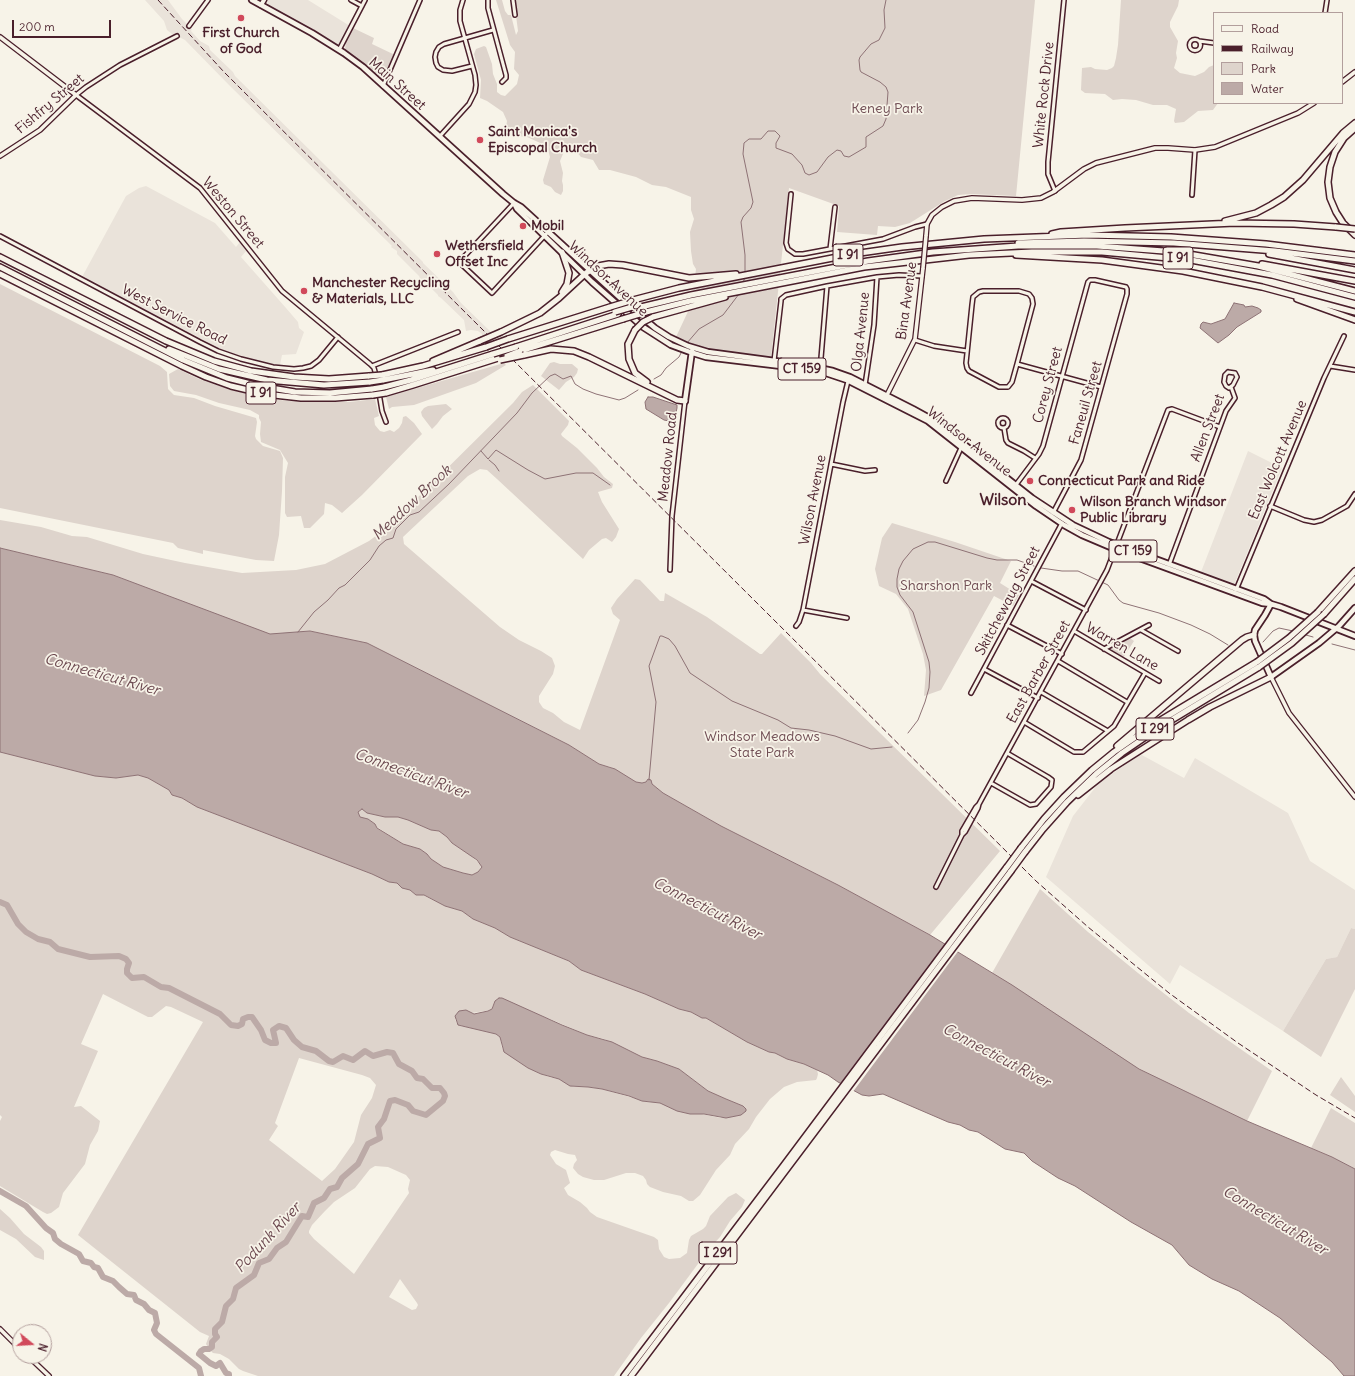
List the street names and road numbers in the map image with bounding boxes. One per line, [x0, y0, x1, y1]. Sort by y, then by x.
street label: White Rock Drive [1030, 41, 1058, 149]
street label: Main Street [365, 54, 429, 114]
street label: Fishfry Street [12, 70, 88, 138]
street label: Weston Street [198, 174, 268, 252]
street label: Windsor Avenue [565, 238, 651, 320]
road number: I 91 [833, 244, 863, 266]
road number: I 91 [1163, 247, 1193, 269]
street label: Bina Avenue [893, 261, 921, 341]
street label: West Service Road [119, 281, 229, 349]
street label: Olga Avenue [848, 291, 874, 373]
street label: Corey Street [1030, 345, 1066, 425]
road number: CT 159 [778, 358, 826, 380]
street label: Faneuil Street [1066, 359, 1106, 447]
road number: I 91 [246, 382, 276, 404]
street label: Allen Street [1187, 392, 1229, 464]
street label: East Wolcott Avenue [1245, 398, 1311, 522]
street label: Windsor Avenue [923, 404, 1015, 480]
street label: Meadow Road [655, 411, 681, 503]
street label: Wilson Avenue [796, 453, 830, 547]
road number: CT 159 [1109, 540, 1157, 562]
street label: Skitchewaug Street [972, 544, 1044, 658]
street label: East Barber Street [1004, 618, 1074, 726]
street label: Warren Lane [1083, 619, 1161, 675]
road number: I 291 [1136, 718, 1174, 740]
road number: I 291 [699, 1242, 737, 1264]

